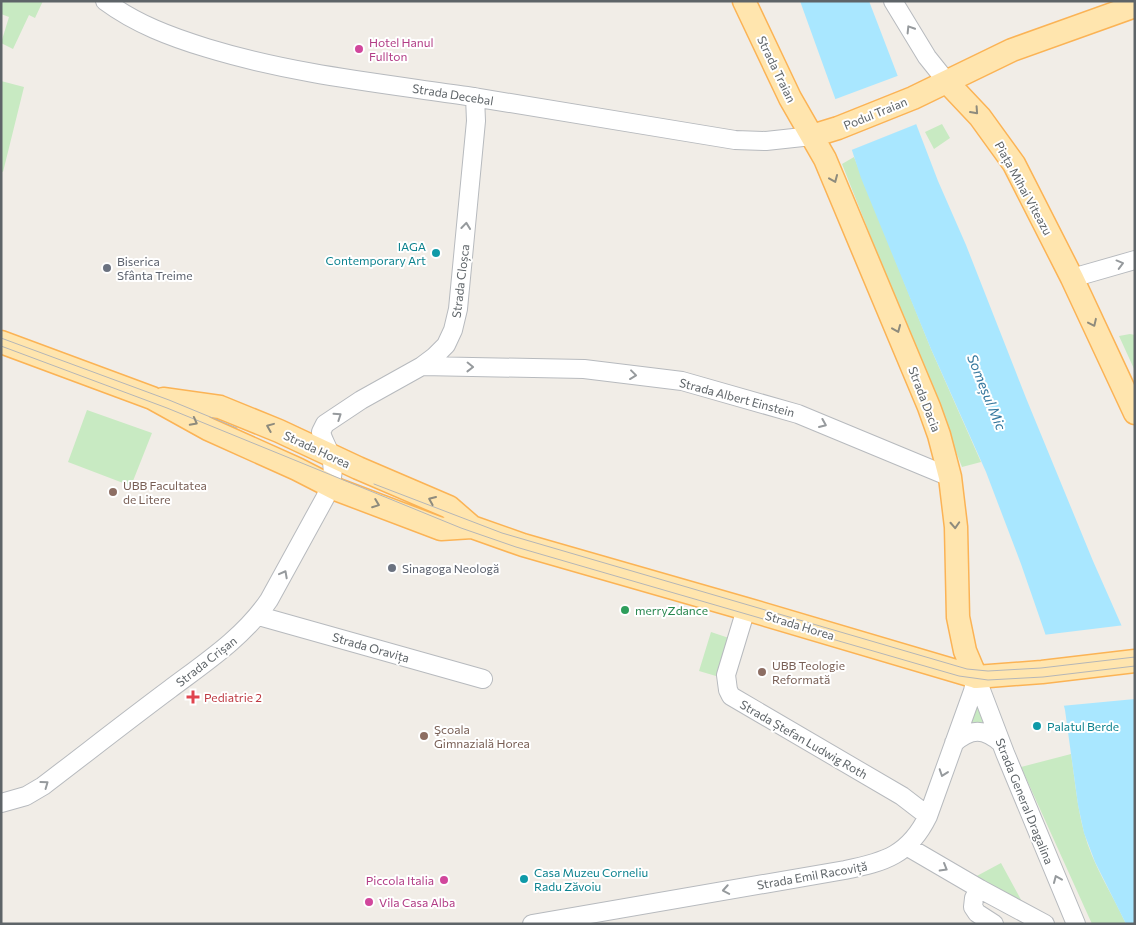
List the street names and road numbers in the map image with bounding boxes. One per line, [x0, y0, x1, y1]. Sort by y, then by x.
street label: Strada Traian [755, 33, 799, 105]
street label: Strada Decebal [411, 81, 495, 107]
street label: Podul Traian [841, 94, 909, 132]
street label: Piața Mihai Viteazu [992, 139, 1056, 238]
street label: Strada Cloșca [449, 243, 472, 319]
street label: Strada Dacia [906, 364, 944, 434]
street label: Strada Albert Einstein [678, 375, 796, 419]
street label: Strada Horea [282, 428, 352, 470]
street label: Strada Horea [764, 608, 836, 642]
street label: Strada Oravița [331, 629, 411, 666]
street label: Strada Crișan [173, 633, 240, 690]
street label: Strada Ștefan Ludwig Roth [737, 697, 870, 782]
street label: Strada General Dragalina [993, 736, 1057, 866]
street label: Strada Emil Racoviță [756, 858, 868, 893]

